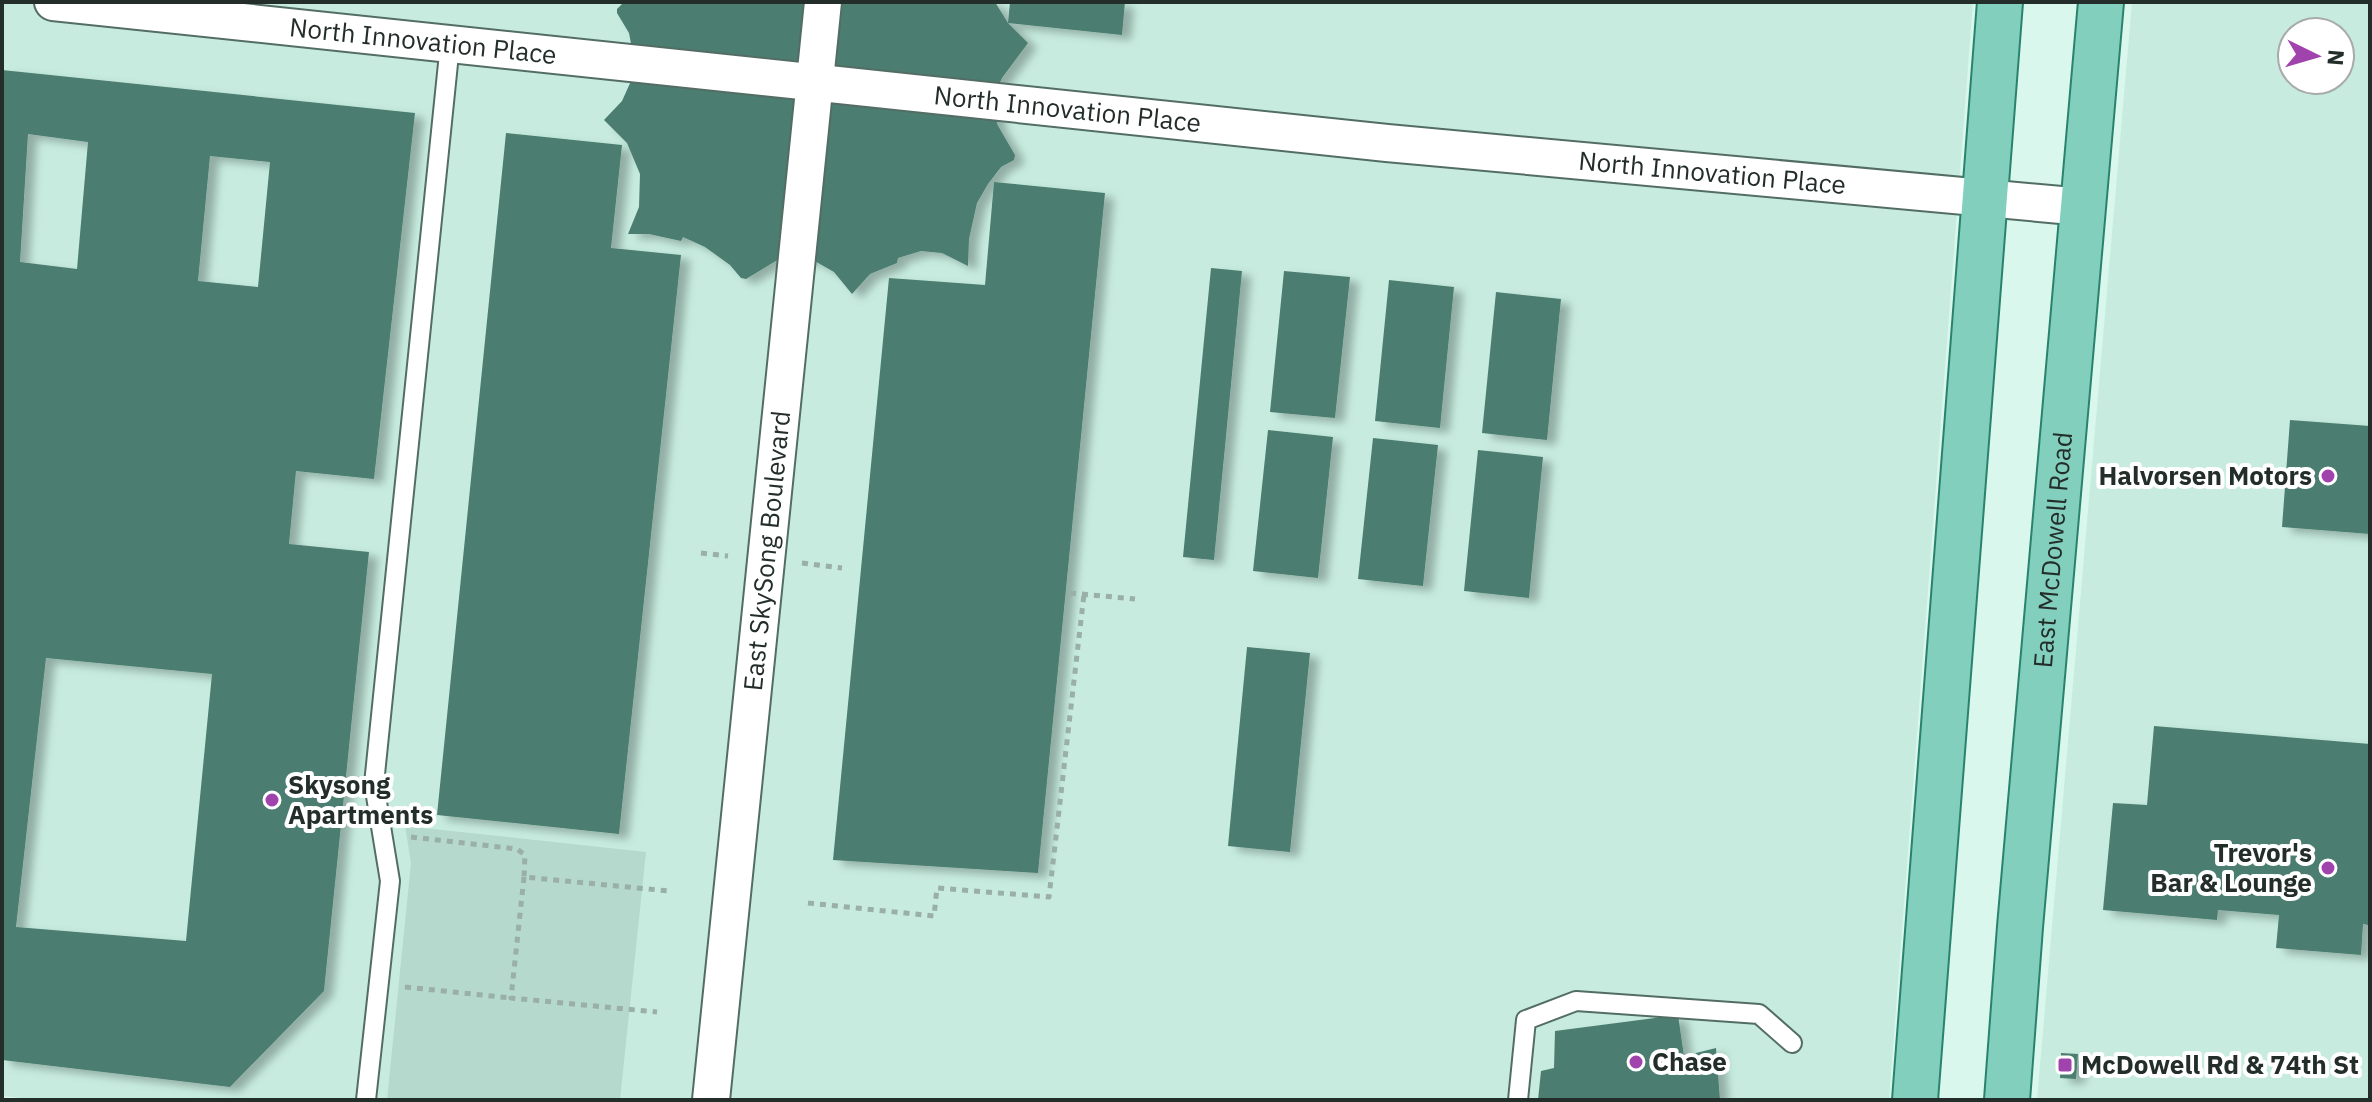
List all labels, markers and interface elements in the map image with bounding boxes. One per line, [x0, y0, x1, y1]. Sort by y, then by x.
street label: North Innovation Place [288, 9, 558, 71]
north arrow [2276, 16, 2356, 96]
text: N [2321, 49, 2352, 67]
street label: North Innovation Place [932, 77, 1203, 139]
street label: North Innovation Place [1577, 143, 1848, 201]
street label: East SkySong Boulevard [735, 409, 797, 692]
street label: East McDowell Road [2025, 430, 2079, 669]
place label: Halvorsen Motors [2098, 458, 2312, 492]
marker: Halvorsen Motors [2319, 467, 2337, 485]
place label: Skysong Apartments [288, 767, 433, 831]
marker: Skysong Apartments [263, 791, 281, 809]
place label: Trevor's Bar & Lounge [2150, 835, 2312, 899]
marker: Trevor's Bar & Lounge [2319, 859, 2337, 877]
place label: Chase [1652, 1044, 1727, 1078]
place label: McDowell Rd & 74th St [2081, 1047, 2359, 1081]
marker: Chase [1627, 1053, 1645, 1071]
marker: McDowell Rd & 74th St [2056, 1056, 2074, 1074]

